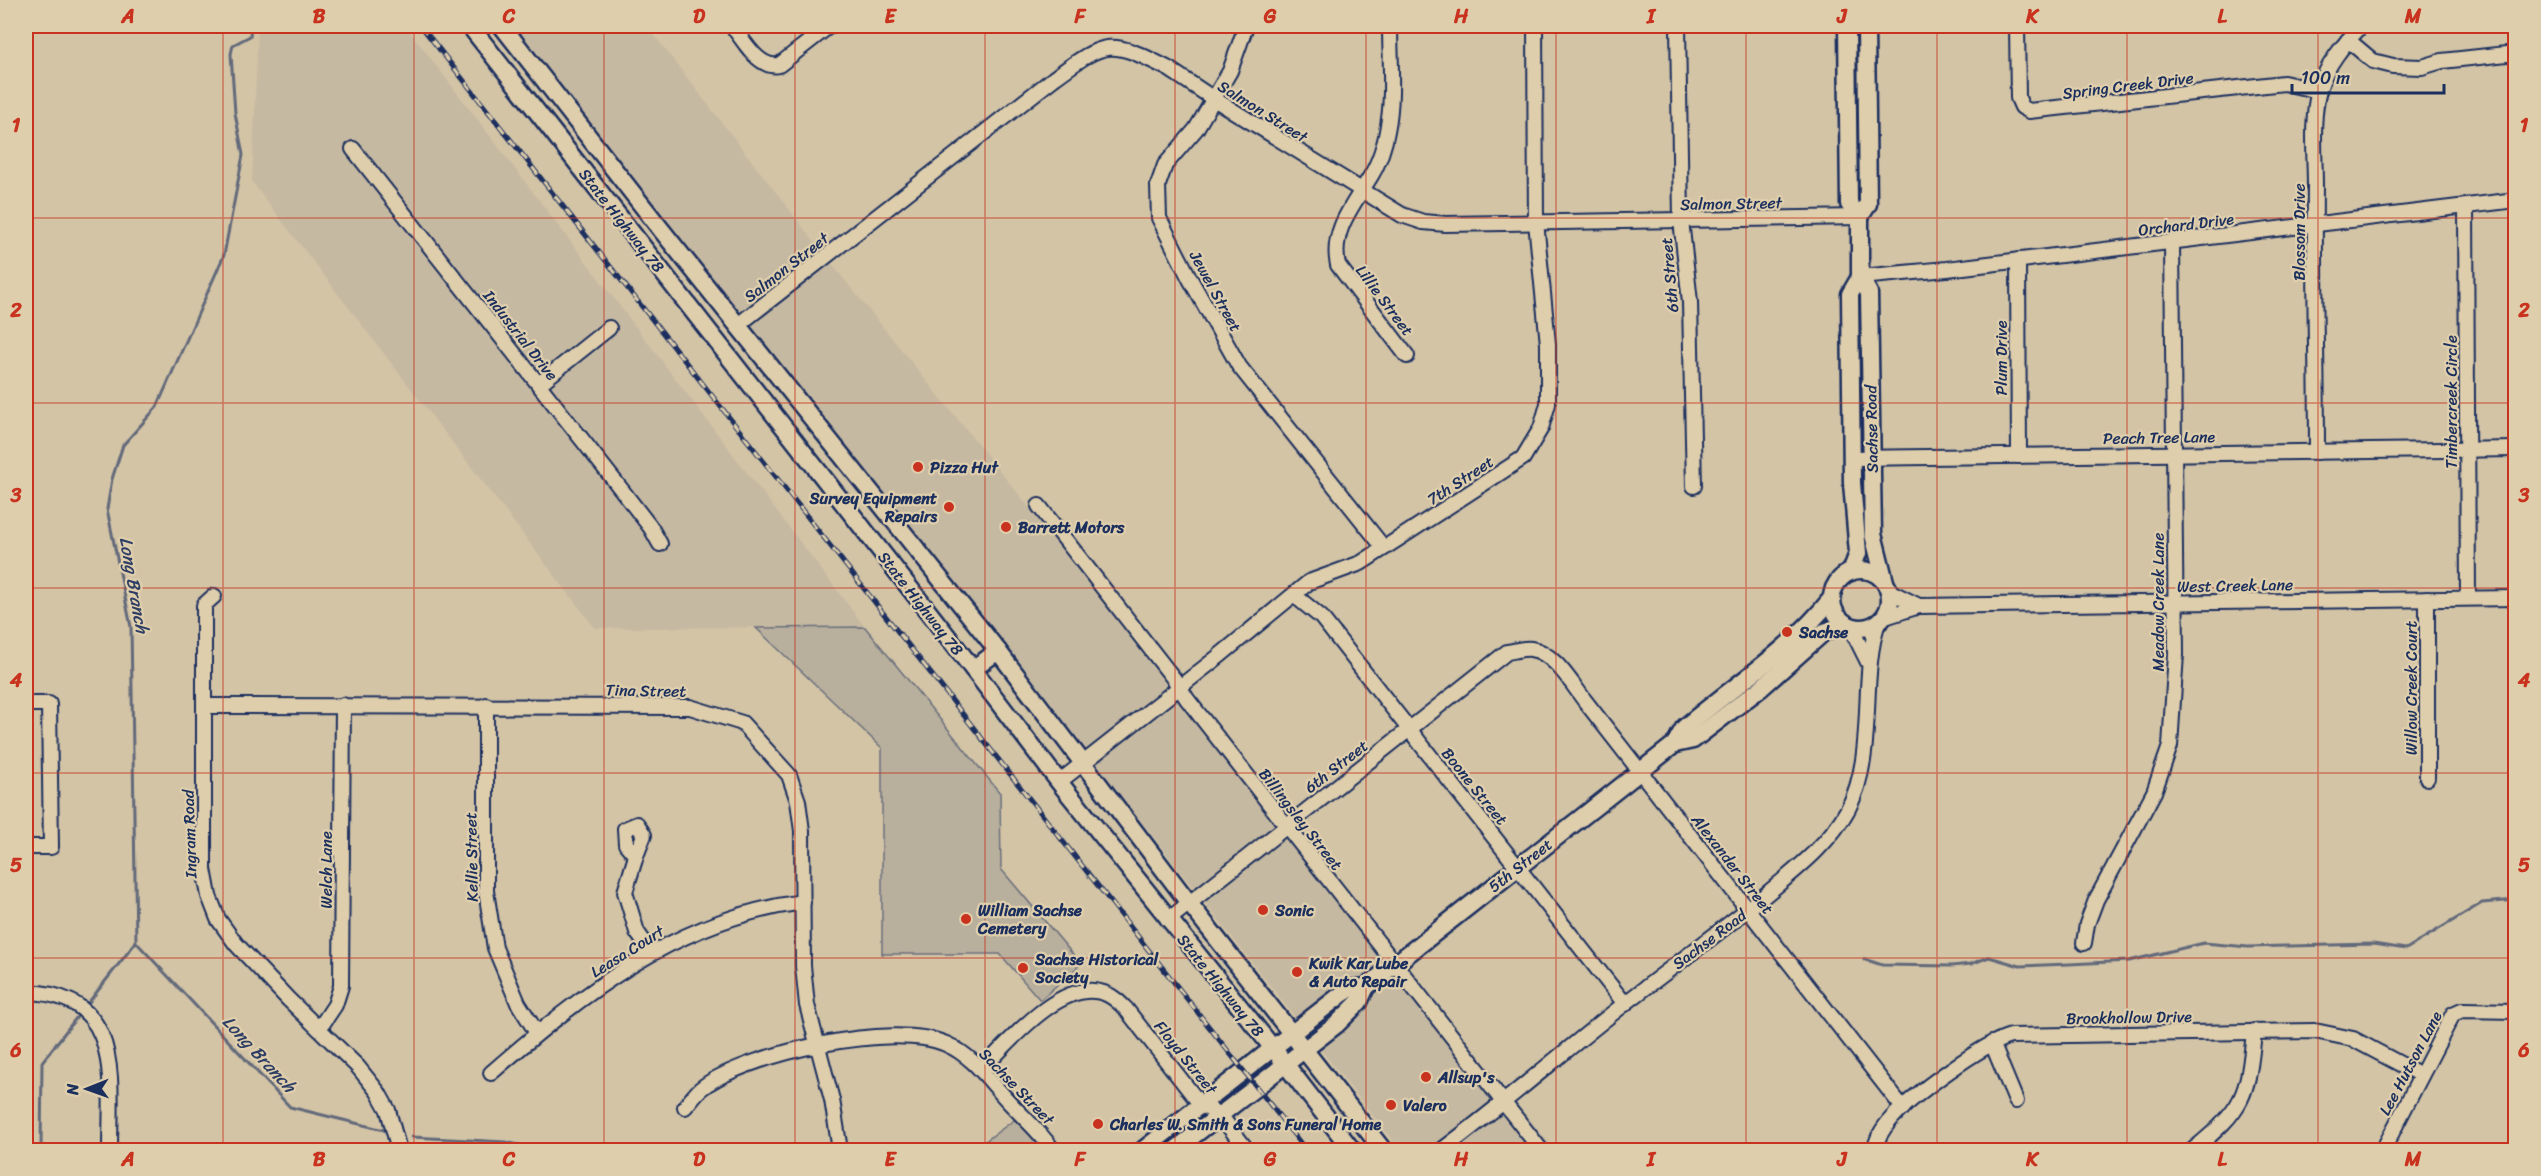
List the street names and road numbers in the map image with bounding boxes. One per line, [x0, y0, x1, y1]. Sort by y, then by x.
street label: Spring Creek Drive [2061, 63, 2195, 108]
street label: Salmon Street [1212, 72, 1314, 151]
street label: State Highway 78 [571, 161, 672, 279]
street label: Blossom Drive [2285, 183, 2314, 281]
street label: Salmon Street [1680, 188, 1783, 219]
street label: Orchard Drive [2137, 204, 2236, 245]
street label: Salmon Street [737, 224, 836, 310]
street label: 6th Street [1652, 236, 1687, 314]
street label: Jewel Street [1181, 244, 1250, 338]
street label: Lillie Street [1348, 258, 1421, 342]
street label: Industrial Drive [475, 282, 566, 387]
street label: Plum Drive [1987, 320, 2016, 396]
street label: Timbercreek Circle [2437, 335, 2466, 469]
street label: Sachse Road [1856, 383, 1887, 473]
street label: Peach Tree Lane [2103, 422, 2216, 453]
street label: 7th Street [1421, 448, 1500, 513]
street label: Meadow Creek Lane [2144, 533, 2173, 671]
street label: State Highway 78 [870, 544, 971, 662]
street label: West Creek Lane [2177, 570, 2293, 601]
street label: Willow Creek Court [2397, 621, 2426, 755]
street label: Tina Street [605, 675, 687, 706]
street label: 6th Street [1298, 732, 1375, 801]
street label: Boone Street [1434, 741, 1515, 832]
street label: Billingsley Street [1251, 762, 1350, 877]
street label: Ingram Road [173, 788, 206, 880]
street label: Alexander Street [1683, 807, 1781, 921]
street label: Kellie Street [456, 812, 487, 902]
street label: Welch Lane [312, 831, 341, 909]
street label: 5th Street [1482, 831, 1559, 900]
street label: Sachse Road [1666, 901, 1754, 977]
street label: Leasa Court [584, 917, 671, 986]
street label: State Highway 78 [1169, 927, 1272, 1044]
street label: Brookhollow Drive [2066, 1002, 2192, 1033]
street label: Lee Hutson Lane [2371, 1005, 2450, 1121]
street label: Floyd Street [1146, 1014, 1225, 1101]
street label: Sachse Street [972, 1041, 1062, 1133]

